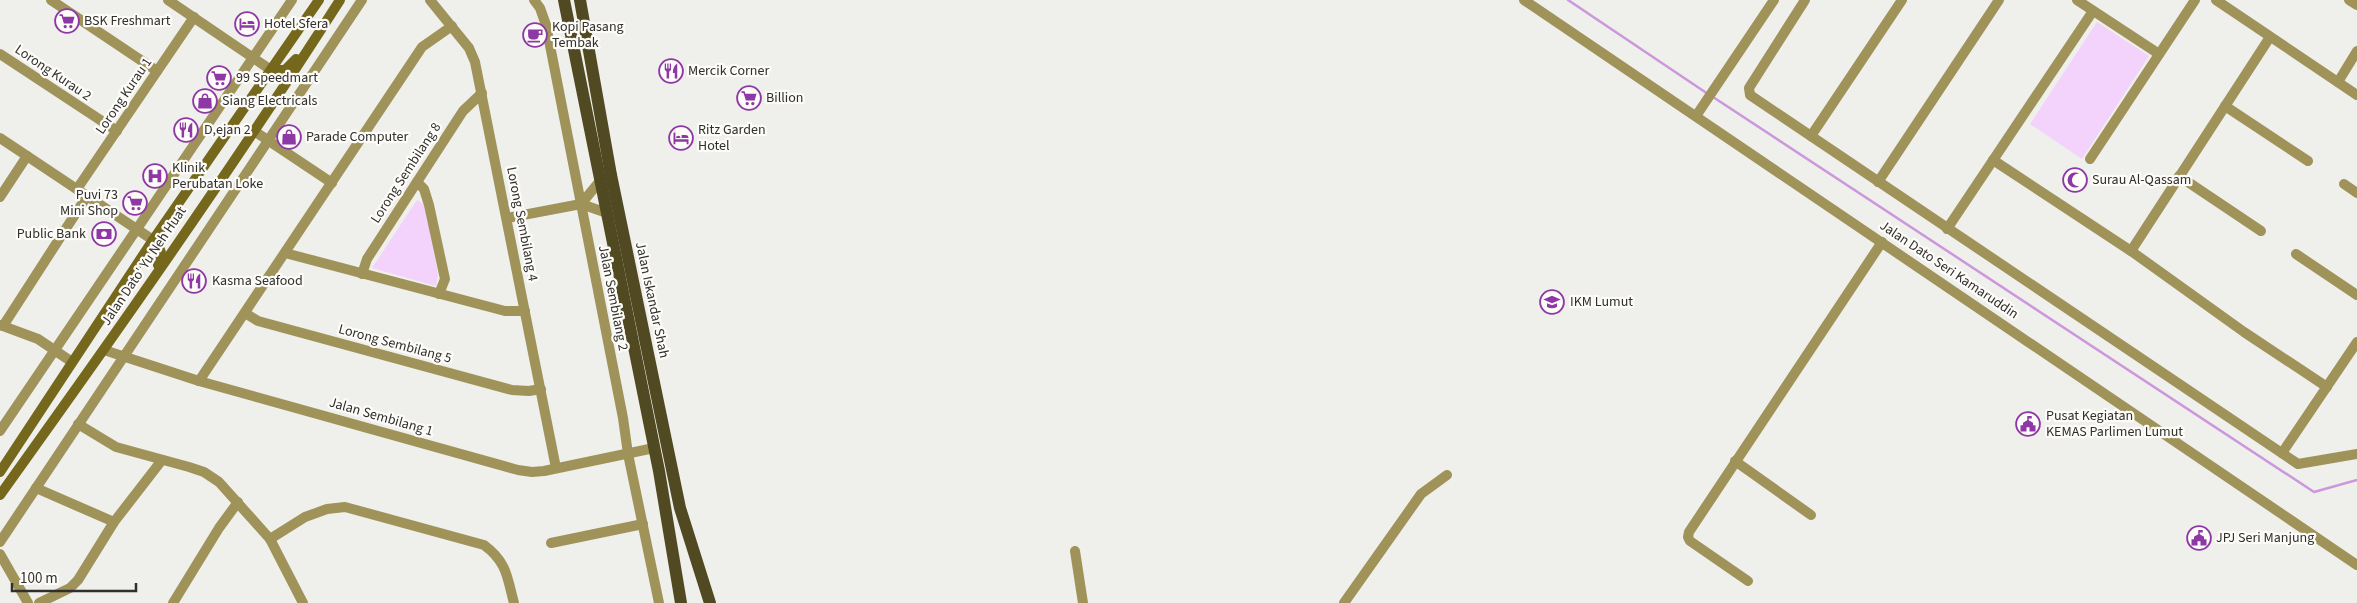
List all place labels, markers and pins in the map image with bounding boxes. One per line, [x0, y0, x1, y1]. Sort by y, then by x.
supermarket icon: BSK Freshmart [54, 8, 80, 34]
place label: BSK Freshmart [84, 11, 171, 31]
hotel icon: Hotel Sfera [234, 11, 260, 37]
place label: Hotel Sfera [264, 14, 328, 34]
place label: Kopi Pasang Tembak [552, 17, 624, 53]
cafe icon: Kopi Pasang Tembak [522, 22, 548, 48]
restaurant icon: Mercik Corner [658, 58, 684, 84]
place label: Mercik Corner [688, 61, 769, 81]
supermarket icon: 99 Speedmart [206, 65, 232, 91]
place label: 99 Speedmart [236, 68, 318, 88]
supermarket icon: Billion [736, 85, 762, 111]
shop icon: Siang Electricals [192, 88, 218, 114]
place label: Billion [766, 88, 804, 108]
place label: Siang Electricals [222, 91, 318, 111]
restaurant icon: D,ejan 2 [173, 117, 199, 143]
place label: D,ejan 2 [204, 120, 251, 140]
place label: Ritz Garden Hotel [698, 120, 766, 156]
shop icon: Parade Computer [276, 124, 302, 150]
hotel icon: Ritz Garden Hotel [668, 125, 694, 151]
place label: Parade Computer [306, 127, 409, 147]
place label: Klinik Perubatan Loke [172, 158, 263, 194]
hospital icon: Klinik Perubatan Loke [142, 163, 168, 189]
mosque icon: Surau Al-Qassam [2062, 167, 2088, 193]
place label: Surau Al-Qassam [2092, 170, 2191, 190]
place label: Puvi 73 Mini Shop [60, 185, 118, 221]
supermarket icon: Puvi 73 Mini Shop [122, 190, 148, 216]
bank icon: Public Bank [91, 221, 117, 247]
place label: Public Bank [17, 224, 86, 244]
restaurant icon: Kasma Seafood [181, 268, 207, 294]
place label: Kasma Seafood [212, 271, 303, 291]
school or university icon: IKM Lumut [1539, 289, 1565, 315]
place label: IKM Lumut [1570, 292, 1633, 312]
place label: Pusat Kegiatan KEMAS Parlimen Lumut [2046, 406, 2183, 442]
public building icon: Pusat Kegiatan KEMAS Parlimen Lumut [2015, 411, 2041, 437]
public building icon: JPJ Seri Manjung [2186, 525, 2212, 551]
place label: JPJ Seri Manjung [2216, 528, 2314, 548]

